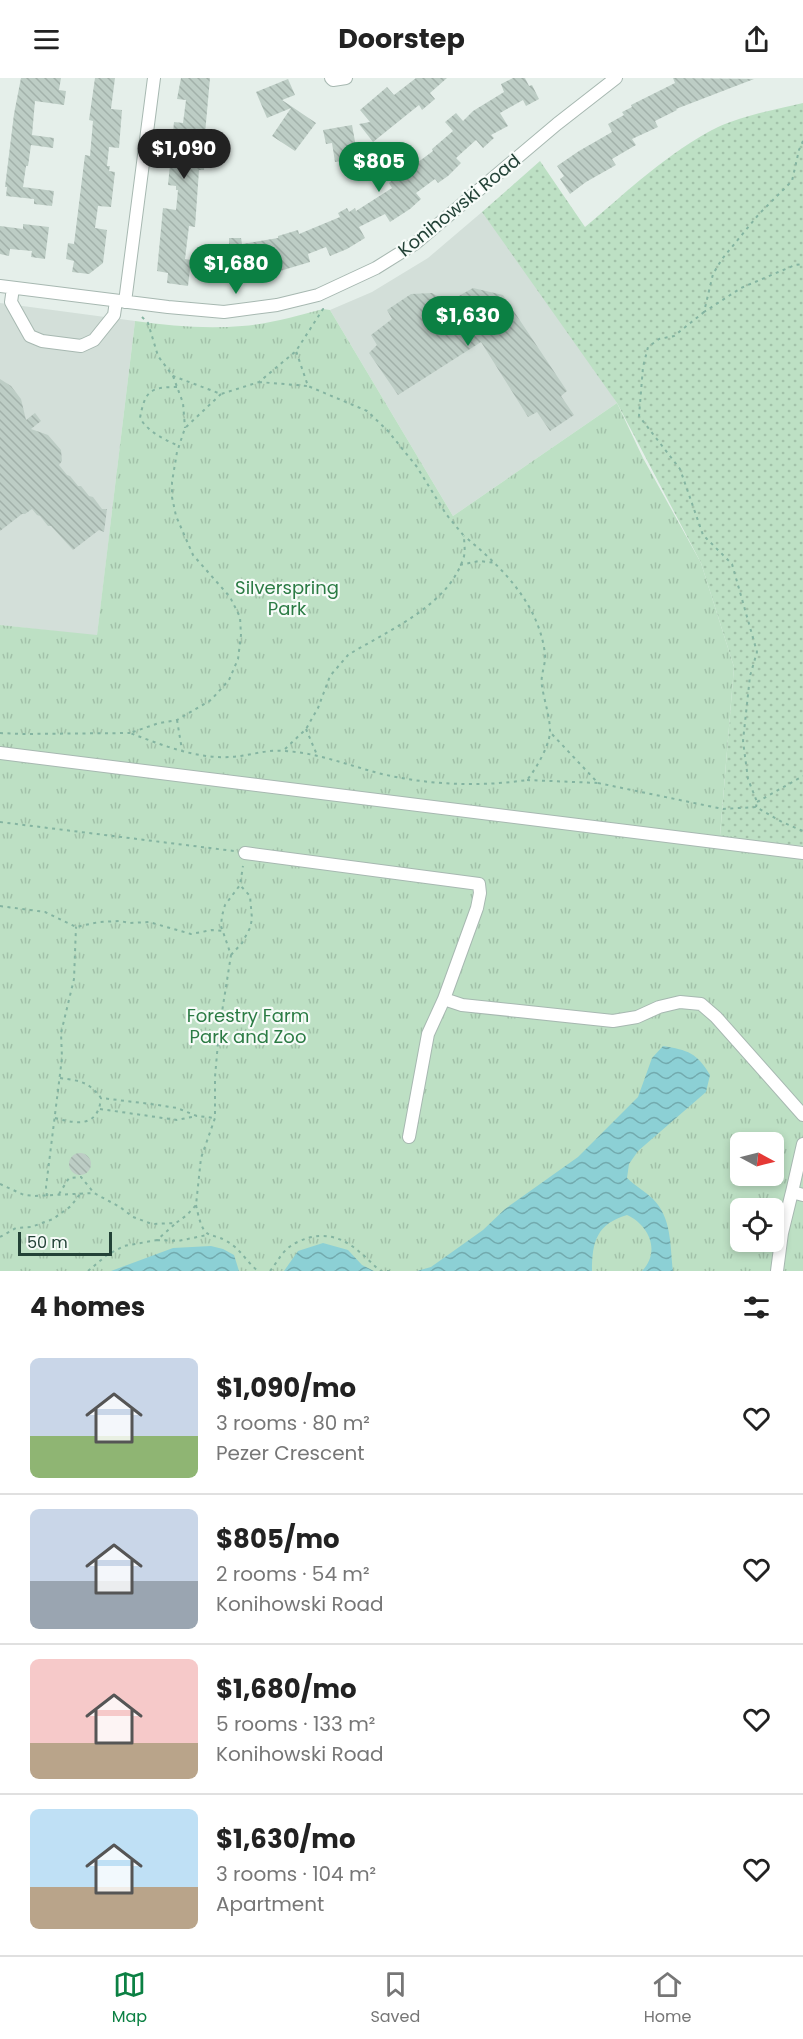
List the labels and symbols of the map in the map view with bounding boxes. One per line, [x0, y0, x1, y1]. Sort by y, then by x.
pin: $1,090 [135, 129, 233, 180]
pin: $805 [343, 142, 415, 193]
street label: Konihowski Road [393, 148, 525, 262]
pin: $1,680 [187, 244, 285, 295]
pin: $1,630 [419, 296, 517, 347]
park label: Silverspring Park [235, 575, 339, 621]
park label: Forestry Farm Park and Zoo [187, 1003, 309, 1049]
north arrow [730, 1132, 784, 1186]
scale bar [18, 1229, 112, 1256]

